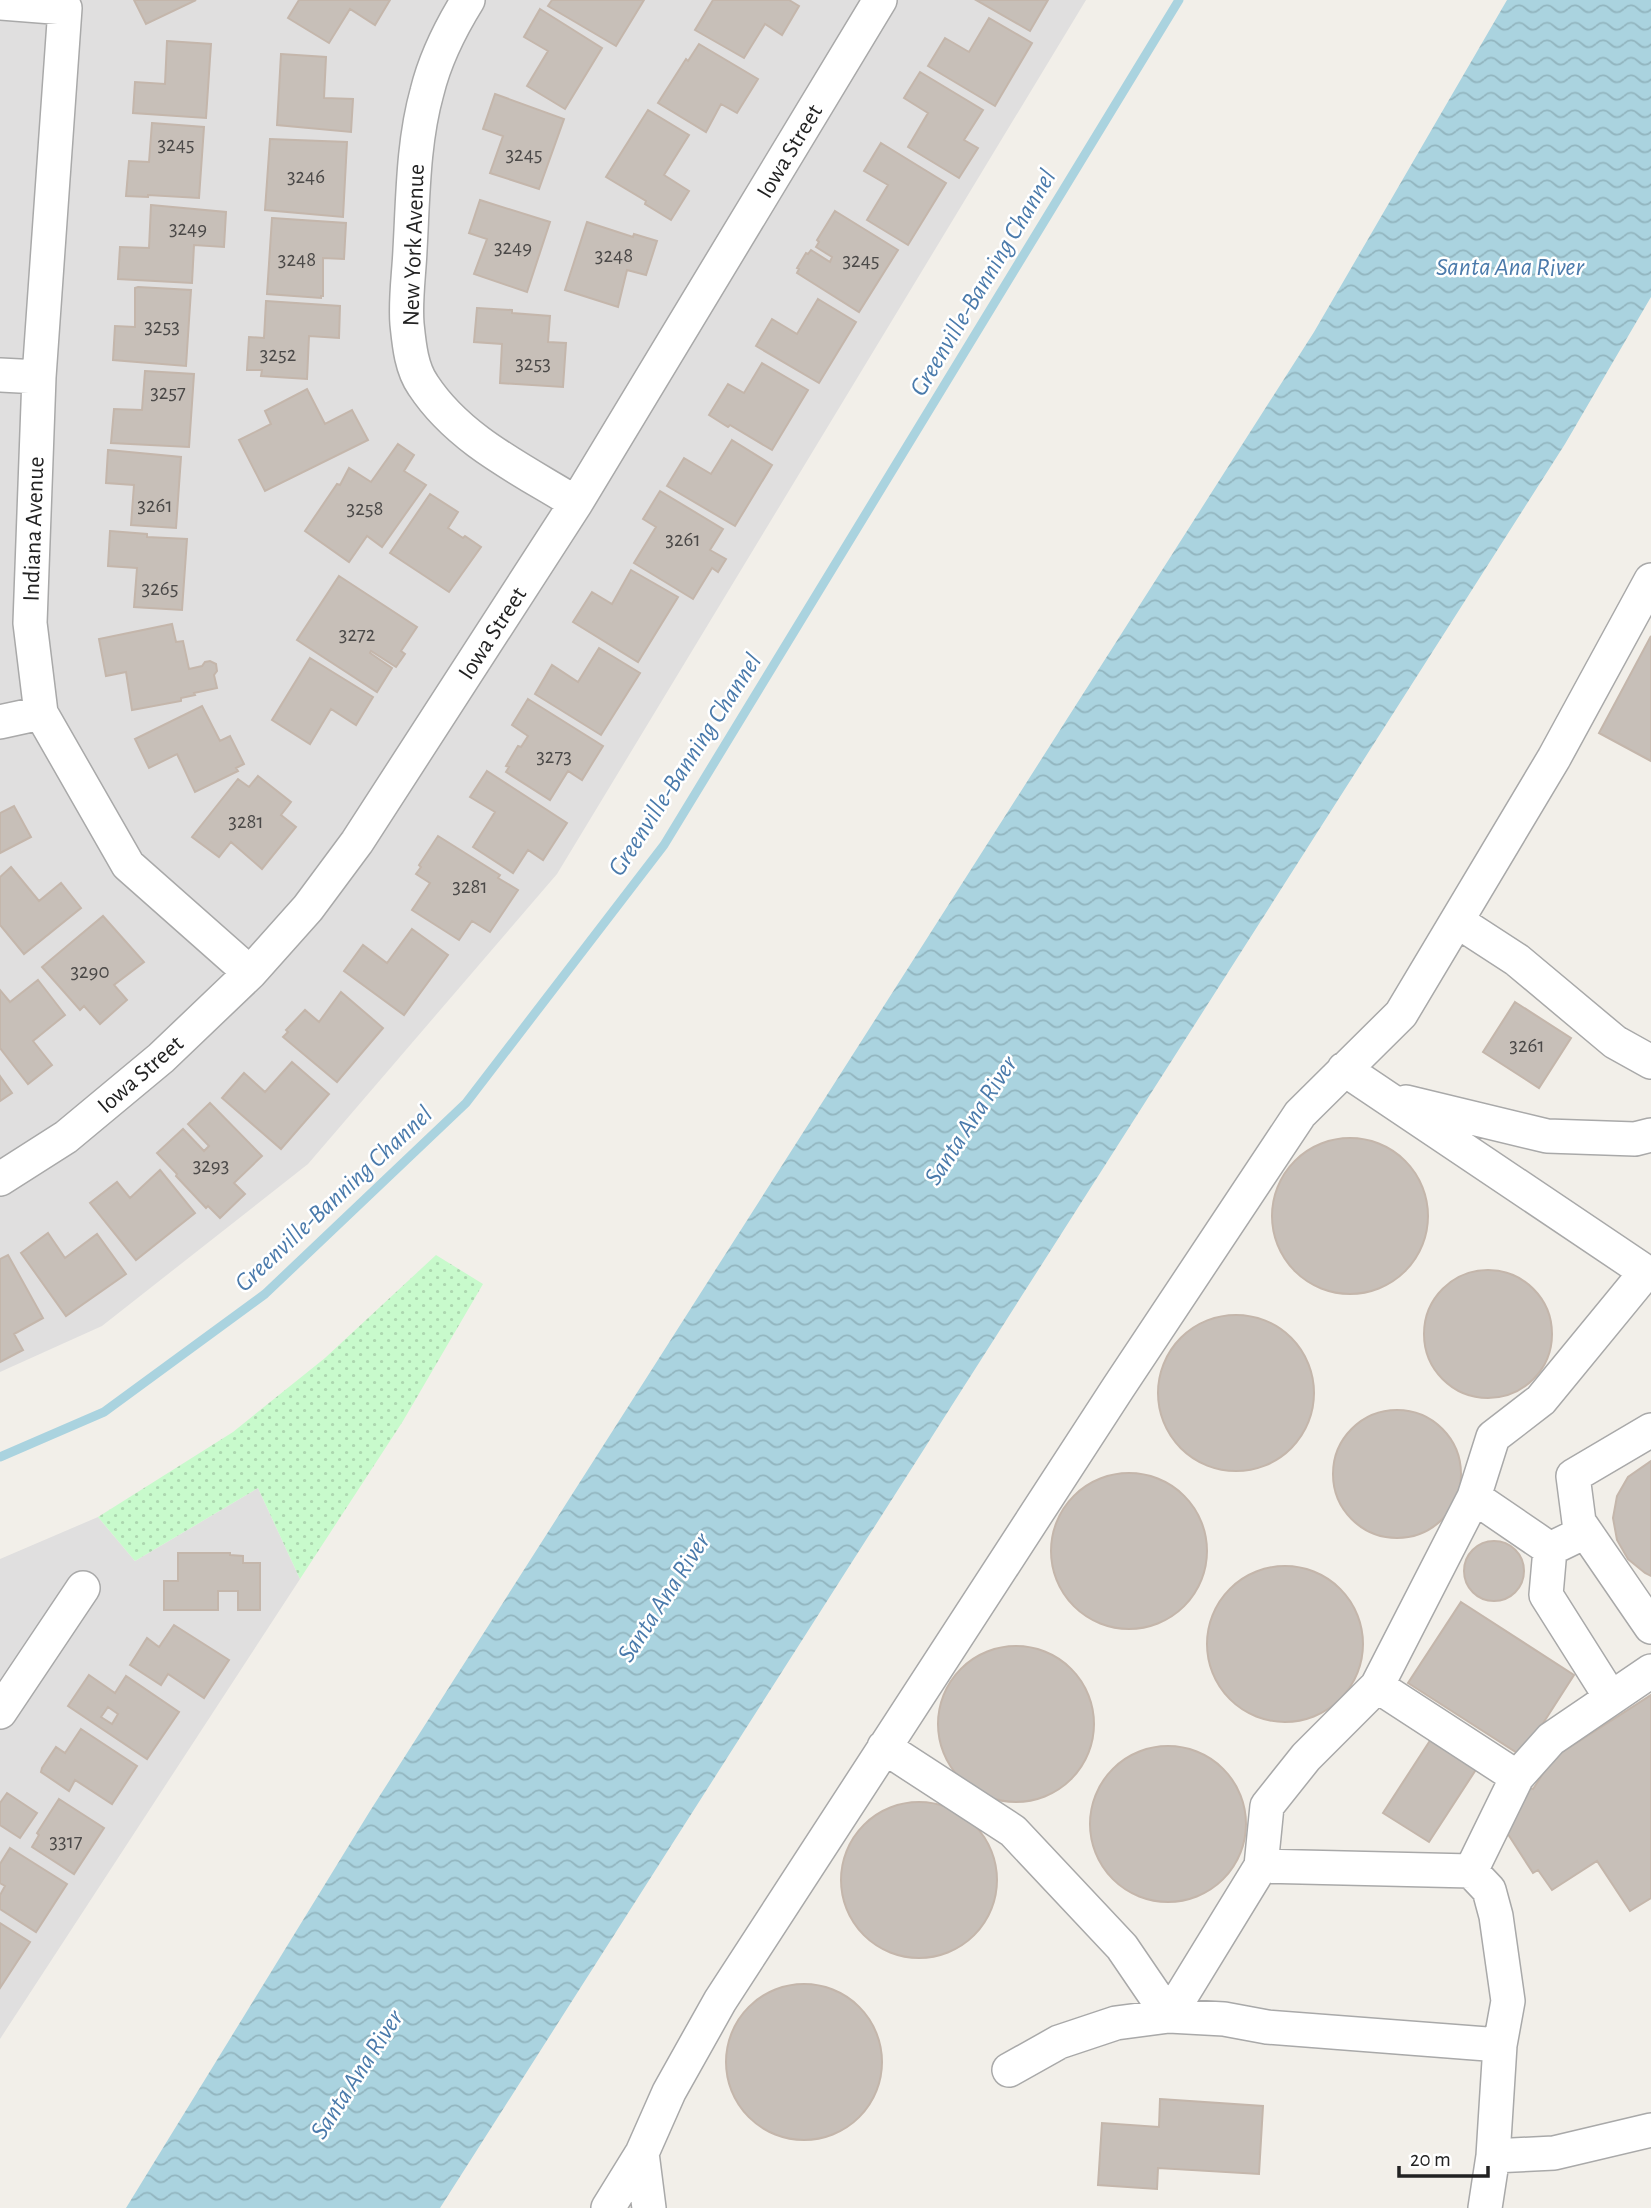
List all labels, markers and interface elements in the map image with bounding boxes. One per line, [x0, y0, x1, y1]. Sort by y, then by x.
street label: Iowa Street [753, 100, 827, 203]
house number: 3245 [157, 134, 195, 155]
house number: 3245 [505, 144, 543, 165]
street label: New York Avenue [399, 163, 429, 327]
water label: Greenville-Banning Channel [905, 165, 1061, 400]
house number: 3246 [287, 166, 325, 187]
house number: 3249 [169, 218, 207, 239]
house number: 3249 [494, 237, 532, 258]
house number: 3248 [595, 245, 633, 266]
house number: 3248 [278, 249, 316, 270]
house number: 3245 [842, 250, 880, 271]
water label: Santa Ana River [1436, 254, 1585, 280]
house number: 3253 [144, 316, 180, 337]
house number: 3252 [260, 344, 296, 365]
house number: 3253 [515, 353, 551, 374]
house number: 3257 [150, 382, 186, 403]
street label: Indiana Avenue [19, 456, 49, 602]
house number: 3261 [137, 495, 173, 516]
house number: 3258 [347, 498, 383, 519]
house number: 3261 [665, 529, 701, 550]
house number: 3265 [142, 578, 178, 599]
street label: Iowa Street [454, 583, 532, 684]
house number: 3272 [339, 624, 375, 645]
water label: Greenville-Banning Channel [603, 649, 766, 880]
house number: 3273 [536, 746, 572, 767]
house number: 3281 [228, 811, 264, 832]
house number: 3281 [452, 876, 488, 897]
house number: 3290 [70, 961, 110, 982]
street label: Iowa Street [93, 1031, 188, 1118]
house number: 3261 [1509, 1035, 1545, 1056]
water label: Santa Ana River [920, 1050, 1023, 1190]
water label: Greenville-Banning Channel [230, 1101, 437, 1297]
house number: 3293 [193, 1155, 229, 1176]
water label: Santa Ana River [613, 1527, 716, 1667]
house number: 3317 [49, 1831, 83, 1852]
water label: Santa Ana River [306, 2004, 409, 2144]
scale bar [1399, 2134, 1488, 2178]
text: 20 m [1410, 2149, 1451, 2170]

